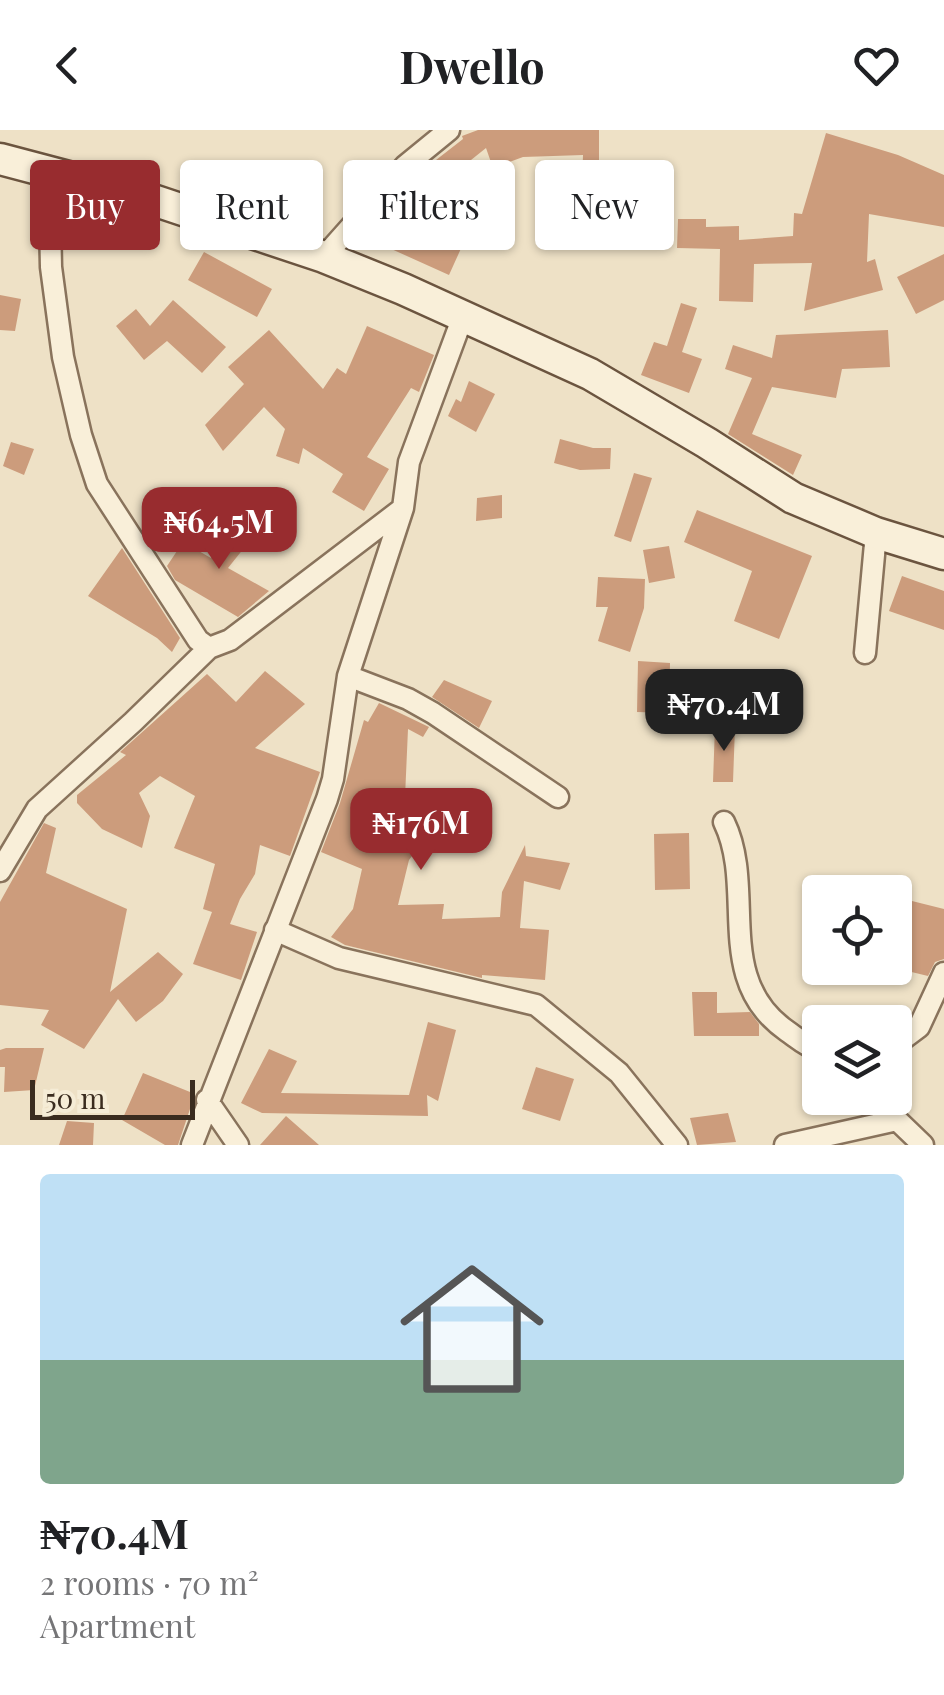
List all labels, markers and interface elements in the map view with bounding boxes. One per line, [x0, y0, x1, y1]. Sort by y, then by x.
text: Dwello [399, 35, 545, 95]
icon: back [40, 38, 95, 93]
icon: heart [849, 38, 904, 93]
chip: Buy [30, 160, 160, 250]
chip: Rent [180, 160, 323, 250]
chip: Filters [343, 160, 515, 250]
chip: New [535, 160, 674, 250]
pin: ₦64.5M [138, 487, 300, 572]
text: ₦64.5M [164, 498, 274, 541]
pin: ₦70.4M [643, 669, 805, 754]
text: ₦70.4M [667, 680, 781, 723]
pin: ₦176M [351, 788, 491, 873]
text: ₦176M [372, 799, 470, 842]
map controls [802, 875, 912, 1115]
button: locate [802, 875, 912, 985]
button: layers [802, 1005, 912, 1115]
scale bar [30, 1075, 195, 1120]
text: 50 m [45, 1079, 105, 1116]
icon: home [382, 1239, 562, 1419]
text: ₦70.4M [40, 1504, 189, 1560]
text: 2 rooms · 70 m² [40, 1560, 258, 1603]
text: Apartment [40, 1603, 195, 1646]

